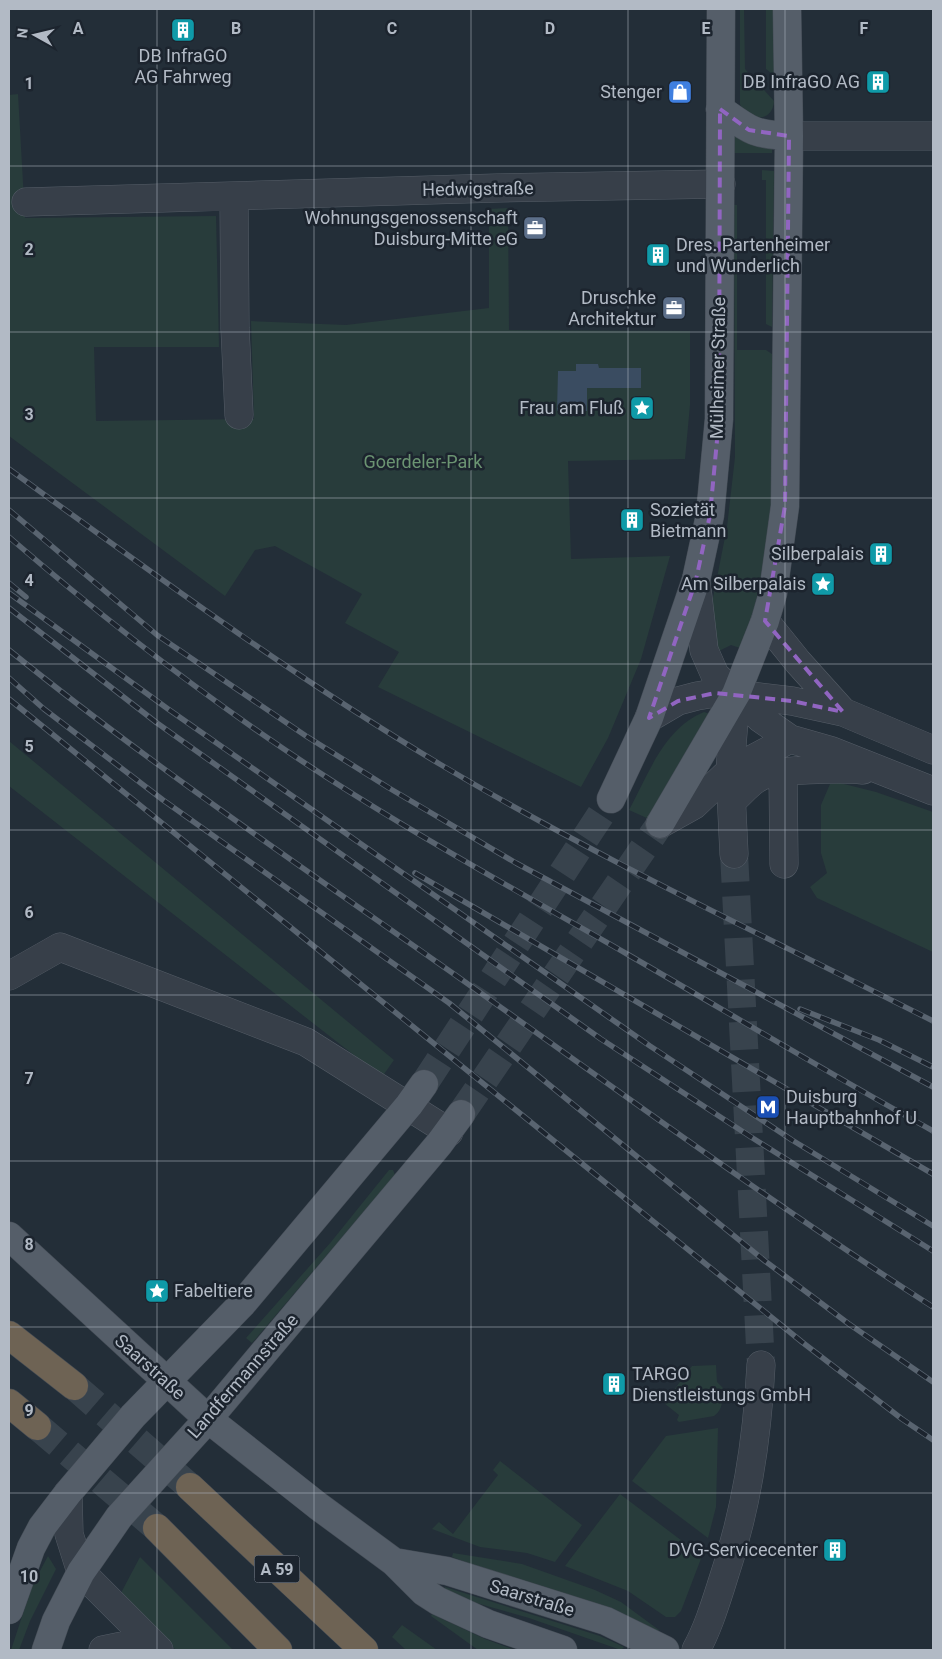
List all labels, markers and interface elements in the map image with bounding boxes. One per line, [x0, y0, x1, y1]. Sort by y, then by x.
north arrow [10, 10, 60, 60]
building icon: DB InfraGO AG Fahrweg [170, 17, 196, 43]
text: A [73, 19, 84, 38]
text: B [231, 19, 241, 38]
text: C [387, 19, 397, 38]
text: D [545, 19, 555, 38]
text: E [702, 19, 711, 38]
text: F [860, 19, 869, 38]
text: N [14, 27, 31, 39]
place label: DB InfraGO AG Fahrweg [134, 45, 232, 87]
building icon: DB InfraGO AG [865, 69, 891, 95]
place label: DB InfraGO AG [743, 71, 860, 92]
text: 1 [24, 74, 34, 93]
shop icon: Stenger [667, 79, 693, 105]
place label: Stenger [600, 81, 662, 102]
street label: Hedwigstraße [422, 177, 534, 200]
place label: Wohnungsgenossenschaft Duisburg-Mitte eG [304, 207, 518, 249]
office icon: Wohnungsgenossenschaft Duisburg-Mitte eG [522, 215, 548, 241]
place label: Dres. Partenheimer und Wunderlich [676, 234, 830, 276]
text: 2 [24, 240, 34, 259]
building icon: Dres. Partenheimer und Wunderlich [645, 242, 671, 268]
place label: Druschke Architektur [568, 287, 656, 329]
office icon: Druschke Architektur [661, 295, 687, 321]
street label: Mülheimer Straße [706, 297, 729, 439]
place icon: Frau am Fluß [629, 395, 655, 421]
place label: Frau am Fluß [519, 397, 624, 418]
text: 3 [24, 405, 34, 424]
park label: Goerdeler-Park [364, 451, 483, 472]
place label: Sozietät Bietmann [650, 499, 726, 541]
building icon: Sozietät Bietmann [619, 507, 645, 533]
building icon: Silberpalais [868, 541, 894, 567]
place label: Silberpalais [771, 543, 864, 564]
text: 4 [24, 571, 34, 590]
place icon: Am Silberpalais [810, 571, 836, 597]
place label: Am Silberpalais [681, 573, 806, 594]
text: 5 [24, 737, 34, 756]
text: 6 [24, 903, 34, 922]
text: 7 [24, 1069, 34, 1088]
place label: Duisburg Hauptbahnhof U [786, 1086, 917, 1128]
metro station icon: Duisburg Hauptbahnhof U [755, 1094, 781, 1120]
text: 8 [24, 1235, 34, 1254]
place icon: Fabeltiere [144, 1278, 170, 1304]
place label: Fabeltiere [174, 1280, 253, 1301]
street label: Landfermannstraße [183, 1309, 302, 1442]
street label: Saarstraße [111, 1330, 190, 1404]
place label: TARGO Dienstleistungs GmbH [632, 1363, 811, 1405]
building icon: TARGO Dienstleistungs GmbH [601, 1371, 627, 1397]
text: 9 [24, 1401, 34, 1420]
building icon: DVG-Servicecenter [822, 1537, 848, 1563]
place label: DVG-Servicecenter [669, 1539, 818, 1560]
road number: A 59 [254, 1556, 300, 1582]
text: 10 [20, 1567, 38, 1586]
street label: Saarstraße [487, 1575, 577, 1620]

